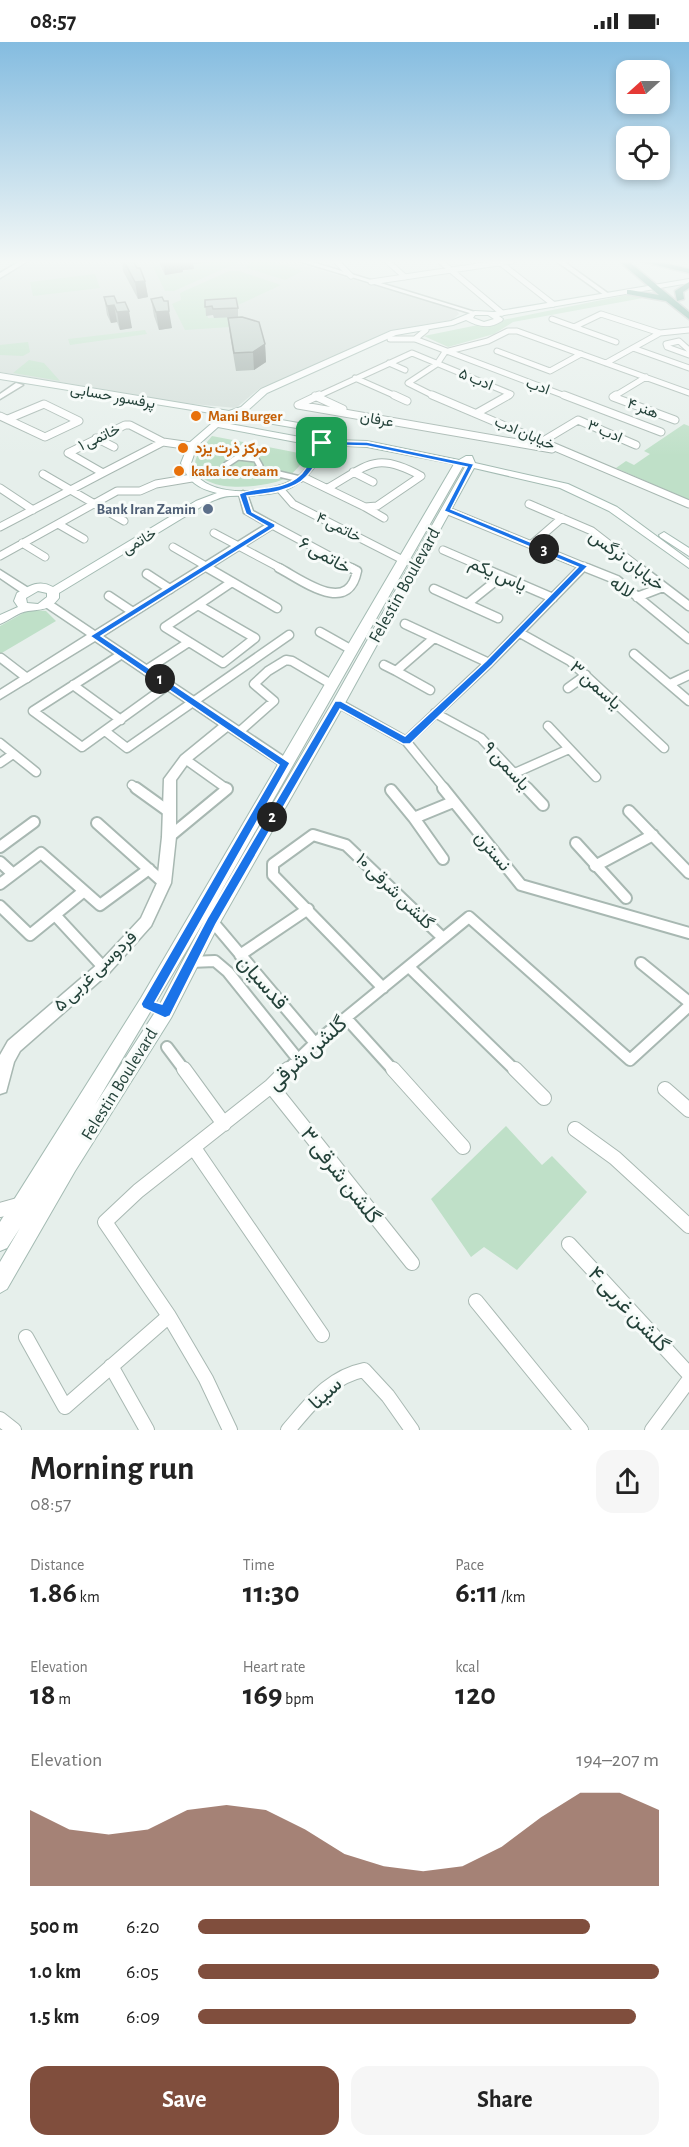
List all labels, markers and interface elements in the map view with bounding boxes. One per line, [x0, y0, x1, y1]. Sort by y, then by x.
text: 08:57 [30, 10, 76, 32]
north arrow [616, 60, 670, 114]
map controls [616, 60, 670, 180]
button: locate [616, 126, 670, 180]
street label: ادب ۵ [456, 366, 495, 394]
street label: ادب [524, 375, 552, 399]
street label: پرفسور حسابی [69, 382, 157, 413]
street label: هنر ۴ [625, 396, 661, 422]
marker: Mani Burger [189, 409, 203, 423]
place label: Mani Burger [208, 409, 283, 424]
street label: عرفان [359, 409, 395, 431]
street label: خیابان ادب [492, 414, 557, 454]
pin [296, 417, 347, 468]
street label: ادب ۳ [585, 417, 624, 446]
street label: خاتمی ۱ [76, 421, 123, 455]
icon: arrive [305, 426, 338, 459]
marker: مرکز ذرت یزد [176, 441, 190, 455]
place label: مرکز ذرت یزد [195, 441, 268, 457]
marker: kaka ice cream [172, 464, 186, 478]
place label: kaka ice cream [191, 464, 278, 479]
place label: Bank Iran Zamin [97, 502, 196, 517]
marker: Bank Iran Zamin [201, 502, 215, 516]
street label: خاتمی ۴ [313, 510, 364, 547]
street label: خاتمی [119, 525, 160, 559]
street label: Felestin Boulevard [366, 525, 444, 646]
street label: خیابان نرگس [585, 526, 668, 596]
street label: خاتمی ۶ [295, 534, 353, 579]
pin: 3 [529, 534, 559, 564]
text: 3 [541, 541, 547, 557]
street label: یاس یکم [465, 554, 529, 597]
street label: لاله [606, 573, 637, 602]
street label: یاسمن ۳ [565, 658, 625, 714]
pin: 1 [145, 664, 175, 694]
text: 1 [157, 671, 163, 687]
street label: یاسمن ۹ [479, 739, 533, 795]
pin: 2 [257, 802, 287, 832]
text: 2 [268, 809, 276, 825]
street label: نسترن [470, 828, 514, 875]
street label: گلشن شرقی ۱۰ [351, 850, 437, 934]
street label: فردوسی غربی ۵ [51, 928, 141, 1016]
street label: قدسیان [233, 951, 292, 1014]
street label: گلشن شرقی [264, 1013, 352, 1096]
street label: Felestin Boulevard [78, 1025, 161, 1144]
street label: گلشن شرقی ۳ [295, 1123, 385, 1229]
street label: گلشن غربی ۴ [583, 1263, 673, 1357]
street label: سینا [305, 1373, 347, 1414]
button: share [596, 1450, 659, 1513]
text: Morning run [30, 1453, 194, 1486]
text: 08:57 [30, 1494, 71, 1514]
text: Distance [30, 1557, 84, 1573]
text: Time [243, 1557, 275, 1573]
text: Pace [455, 1557, 484, 1573]
text: 1.86 [30, 1578, 77, 1608]
text: 11:30 [243, 1578, 300, 1608]
text: 6:11 [455, 1578, 498, 1608]
text: km [77, 1589, 100, 1605]
text: /km [498, 1589, 526, 1605]
text: Elevation [30, 1659, 88, 1675]
text: Heart rate [243, 1659, 305, 1675]
text: kcal [455, 1659, 480, 1675]
text: 18 [30, 1680, 56, 1710]
text: 169 [243, 1680, 282, 1710]
text: 120 [455, 1680, 496, 1710]
text: m [56, 1691, 71, 1707]
text: bpm [282, 1691, 314, 1707]
text: Elevation [30, 1750, 102, 1770]
text: 194–207 m [576, 1750, 659, 1770]
text: 500 m [30, 1917, 79, 1937]
text: 6:20 [126, 1917, 160, 1937]
text: 1.0 km [30, 1962, 81, 1982]
text: 6:05 [126, 1962, 159, 1982]
text: 1.5 km [30, 2007, 79, 2027]
text: 6:09 [126, 2007, 160, 2027]
button: Save [30, 2066, 339, 2135]
button: Share [351, 2066, 659, 2135]

